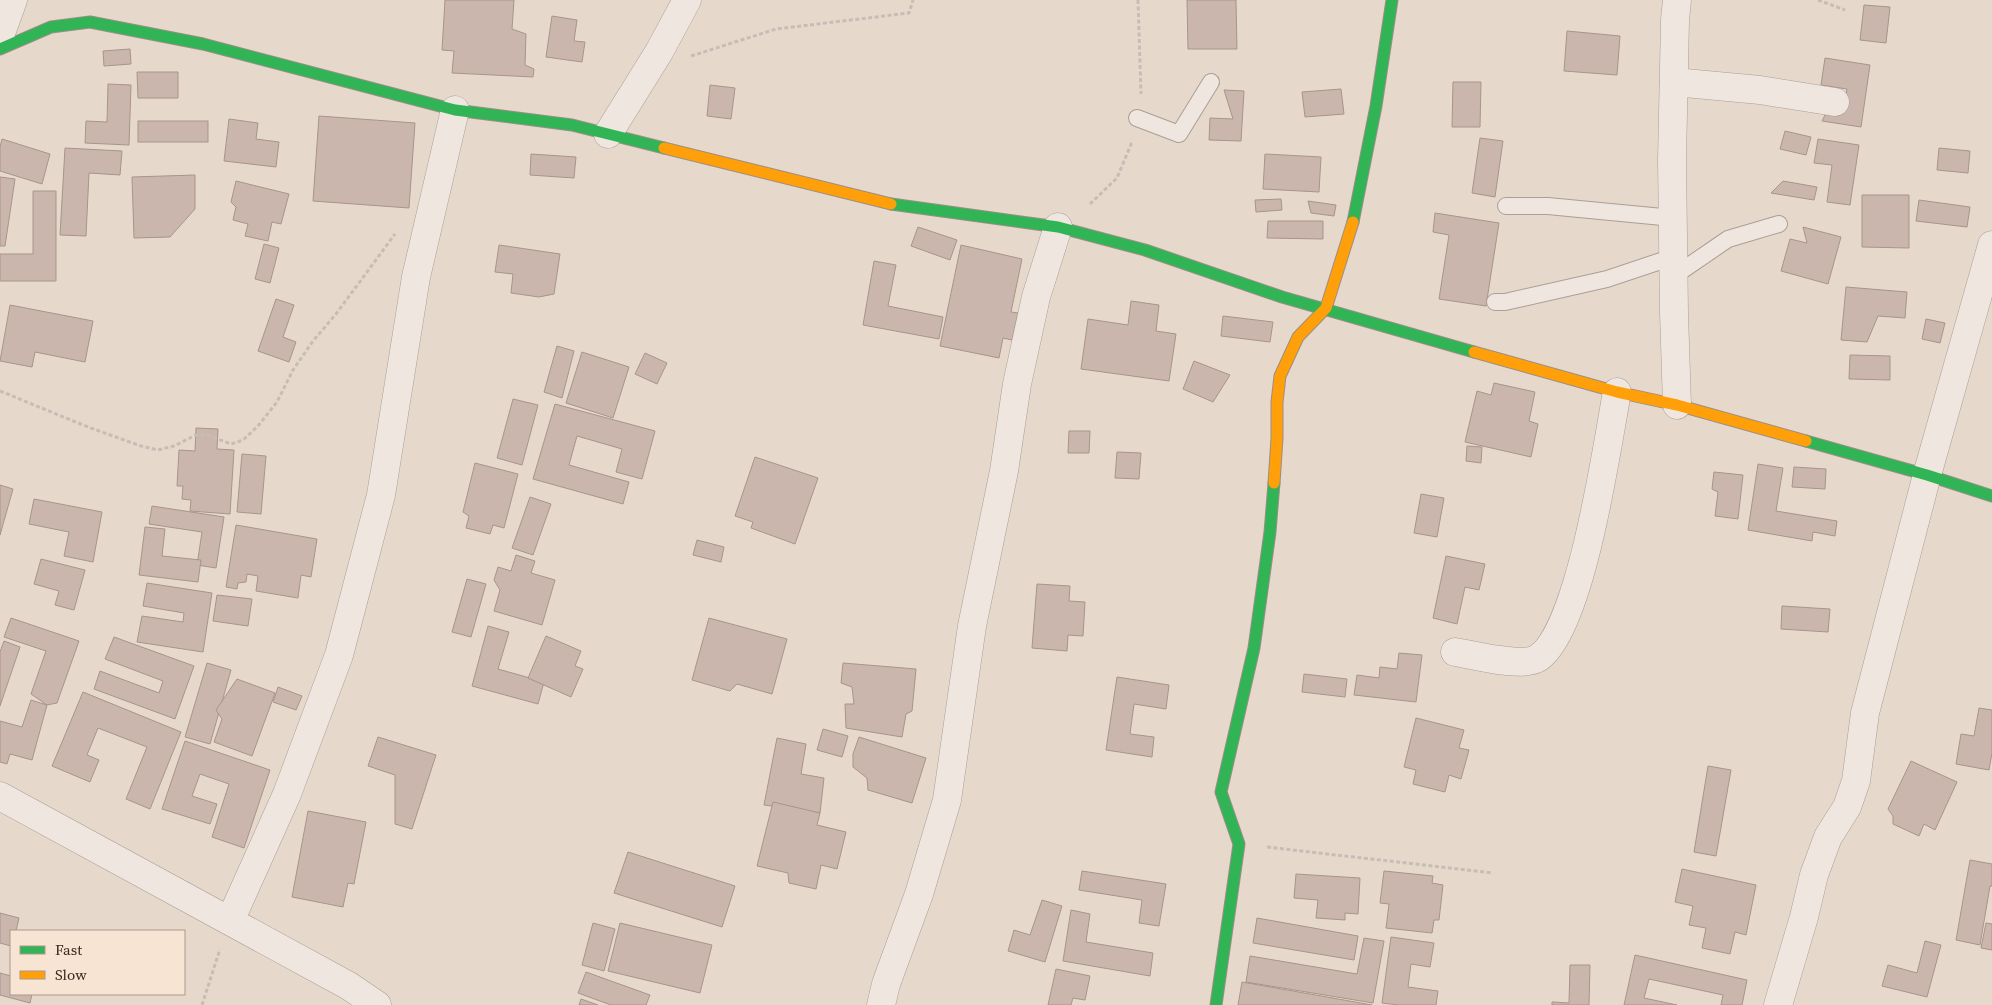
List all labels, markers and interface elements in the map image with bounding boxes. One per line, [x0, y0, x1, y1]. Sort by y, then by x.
legend [10, 930, 185, 995]
text: Fast [55, 939, 82, 960]
text: Slow [55, 964, 87, 985]

